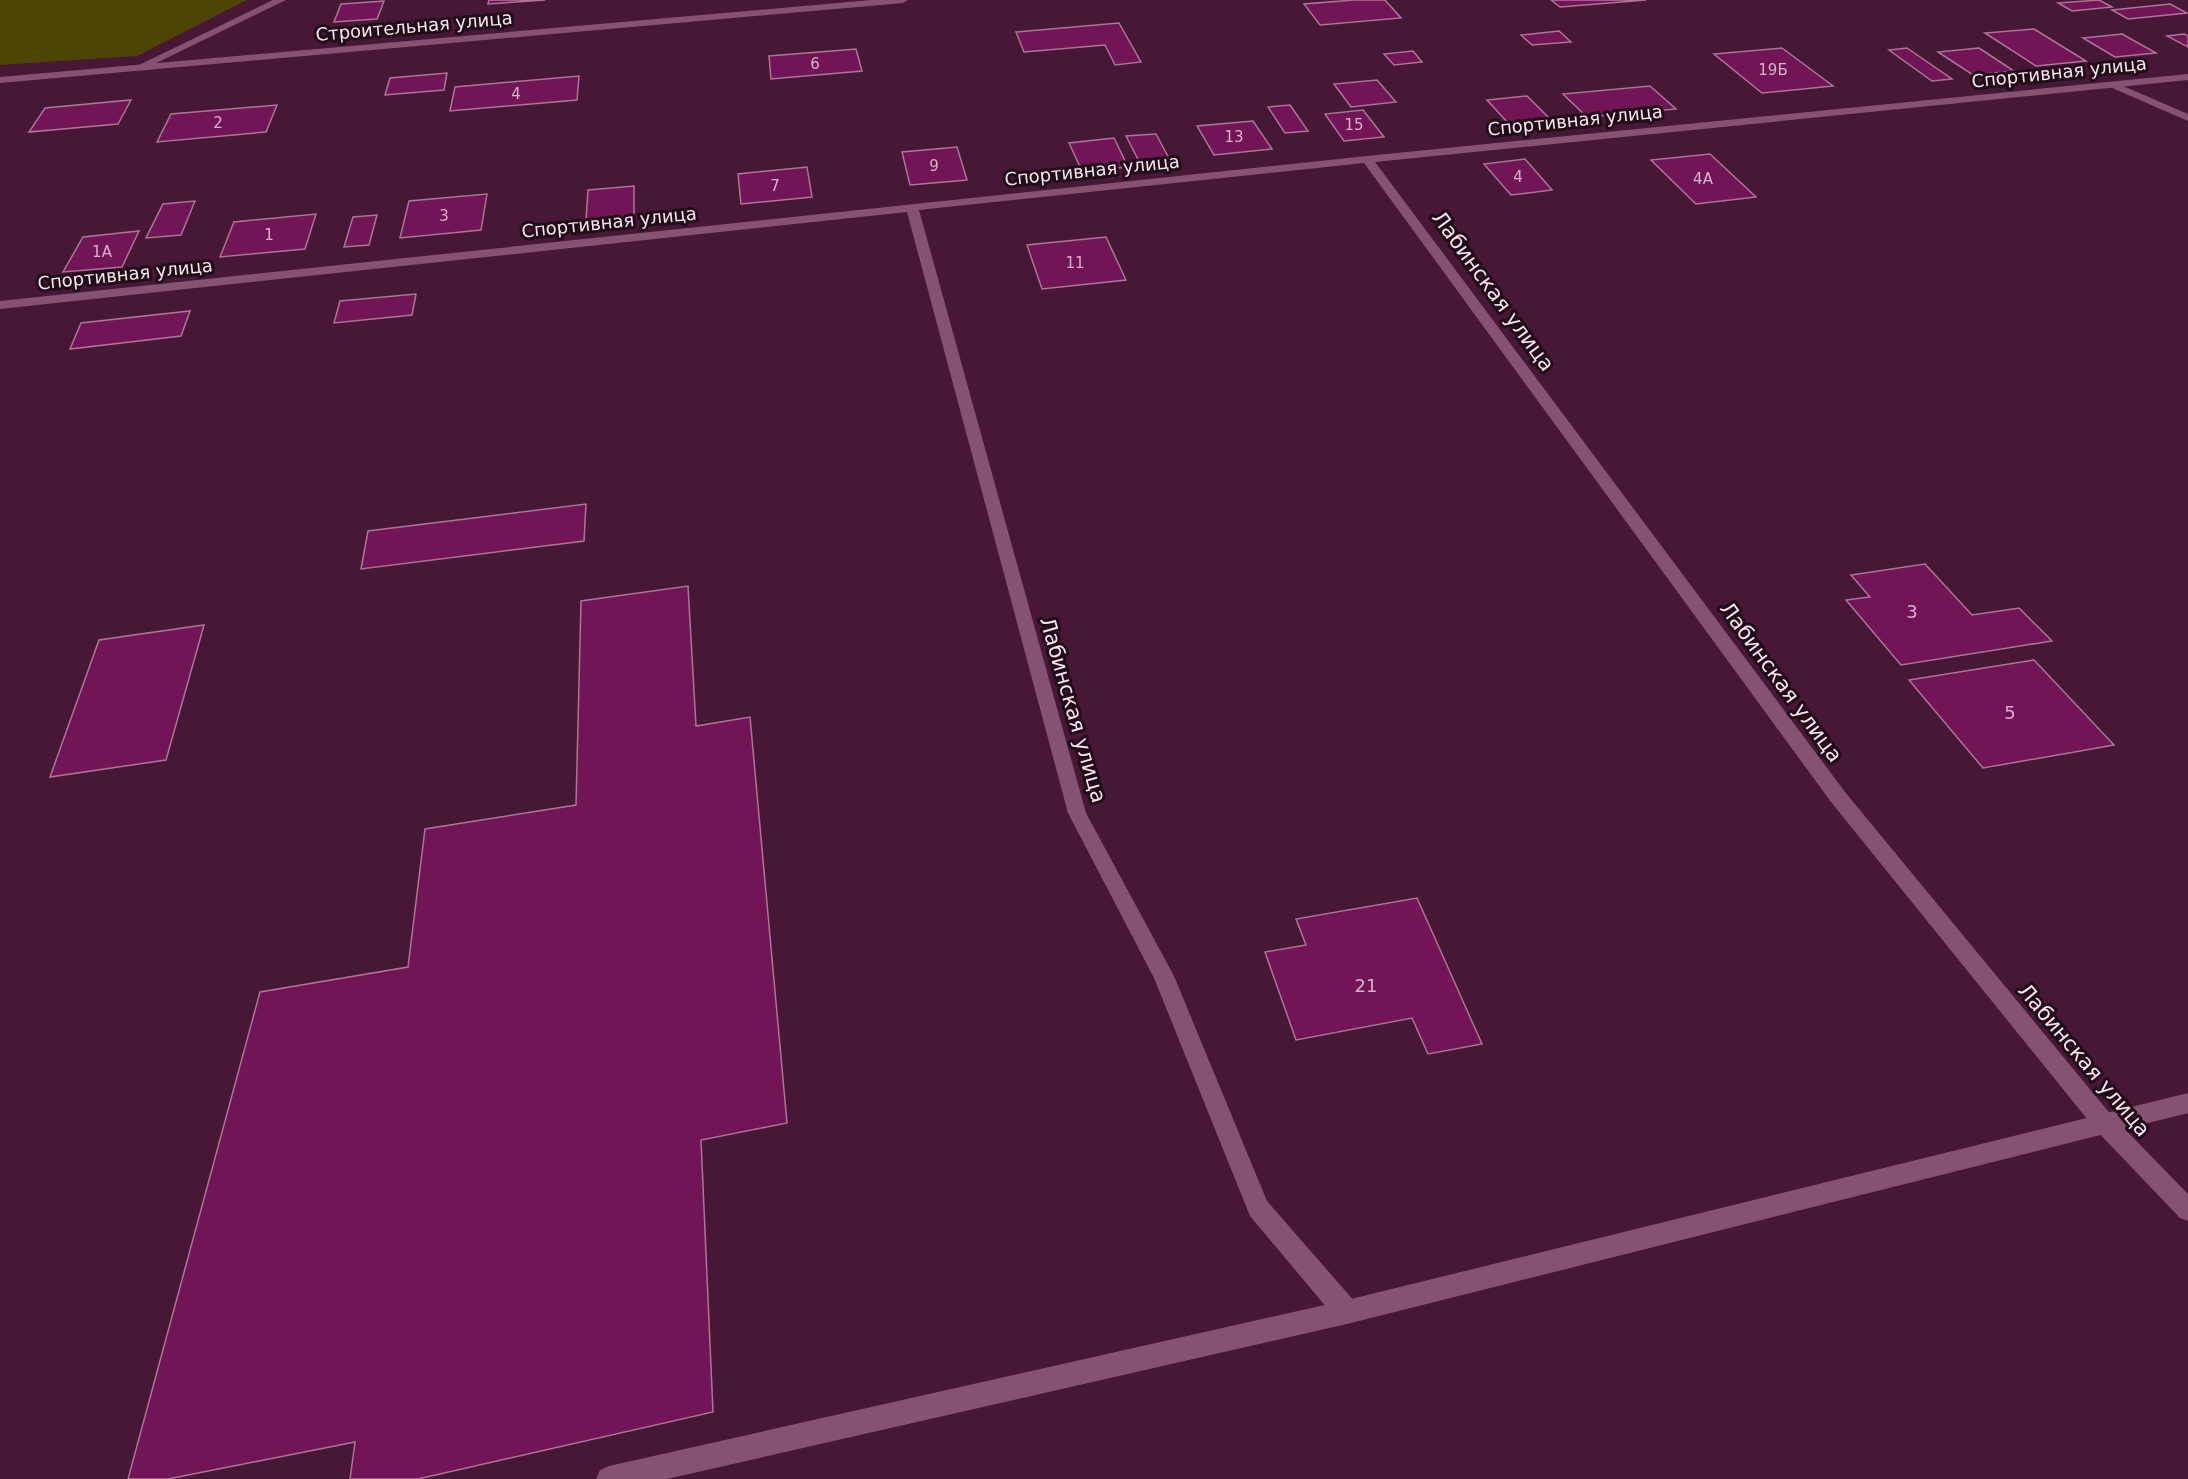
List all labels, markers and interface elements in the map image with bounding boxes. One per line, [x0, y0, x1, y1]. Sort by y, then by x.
street label: Строительная улица [315, 7, 513, 45]
street label: Спортивная улица [1970, 52, 2148, 92]
house number: 6 [810, 55, 820, 73]
house number: 19Б [1758, 61, 1788, 79]
house number: 4 [511, 85, 521, 103]
street label: Спортивная улица [1486, 100, 1664, 140]
house number: 2 [213, 114, 223, 132]
house number: 15 [1344, 116, 1364, 134]
house number: 13 [1224, 128, 1244, 146]
street label: Спортивная улица [1003, 150, 1181, 190]
house number: 9 [929, 157, 939, 175]
house number: 4 [1513, 168, 1523, 186]
house number: 4А [1693, 170, 1714, 188]
house number: 7 [770, 177, 780, 195]
street label: Спортивная улица [520, 202, 698, 242]
street label: Лабинская улица [1427, 206, 1559, 376]
house number: 3 [439, 207, 449, 225]
house number: 1 [264, 226, 274, 244]
house number: 1А [92, 243, 113, 261]
street label: Спортивная улица [36, 254, 214, 294]
house number: 11 [1065, 254, 1085, 272]
street label: Лабинская улица [1715, 597, 1847, 767]
house number: 3 [1906, 601, 1918, 622]
street label: Лабинская улица [1035, 614, 1111, 806]
house number: 5 [2004, 702, 2016, 723]
house number: 21 [1355, 975, 1377, 996]
street label: Лабинская улица [2013, 979, 2155, 1141]

